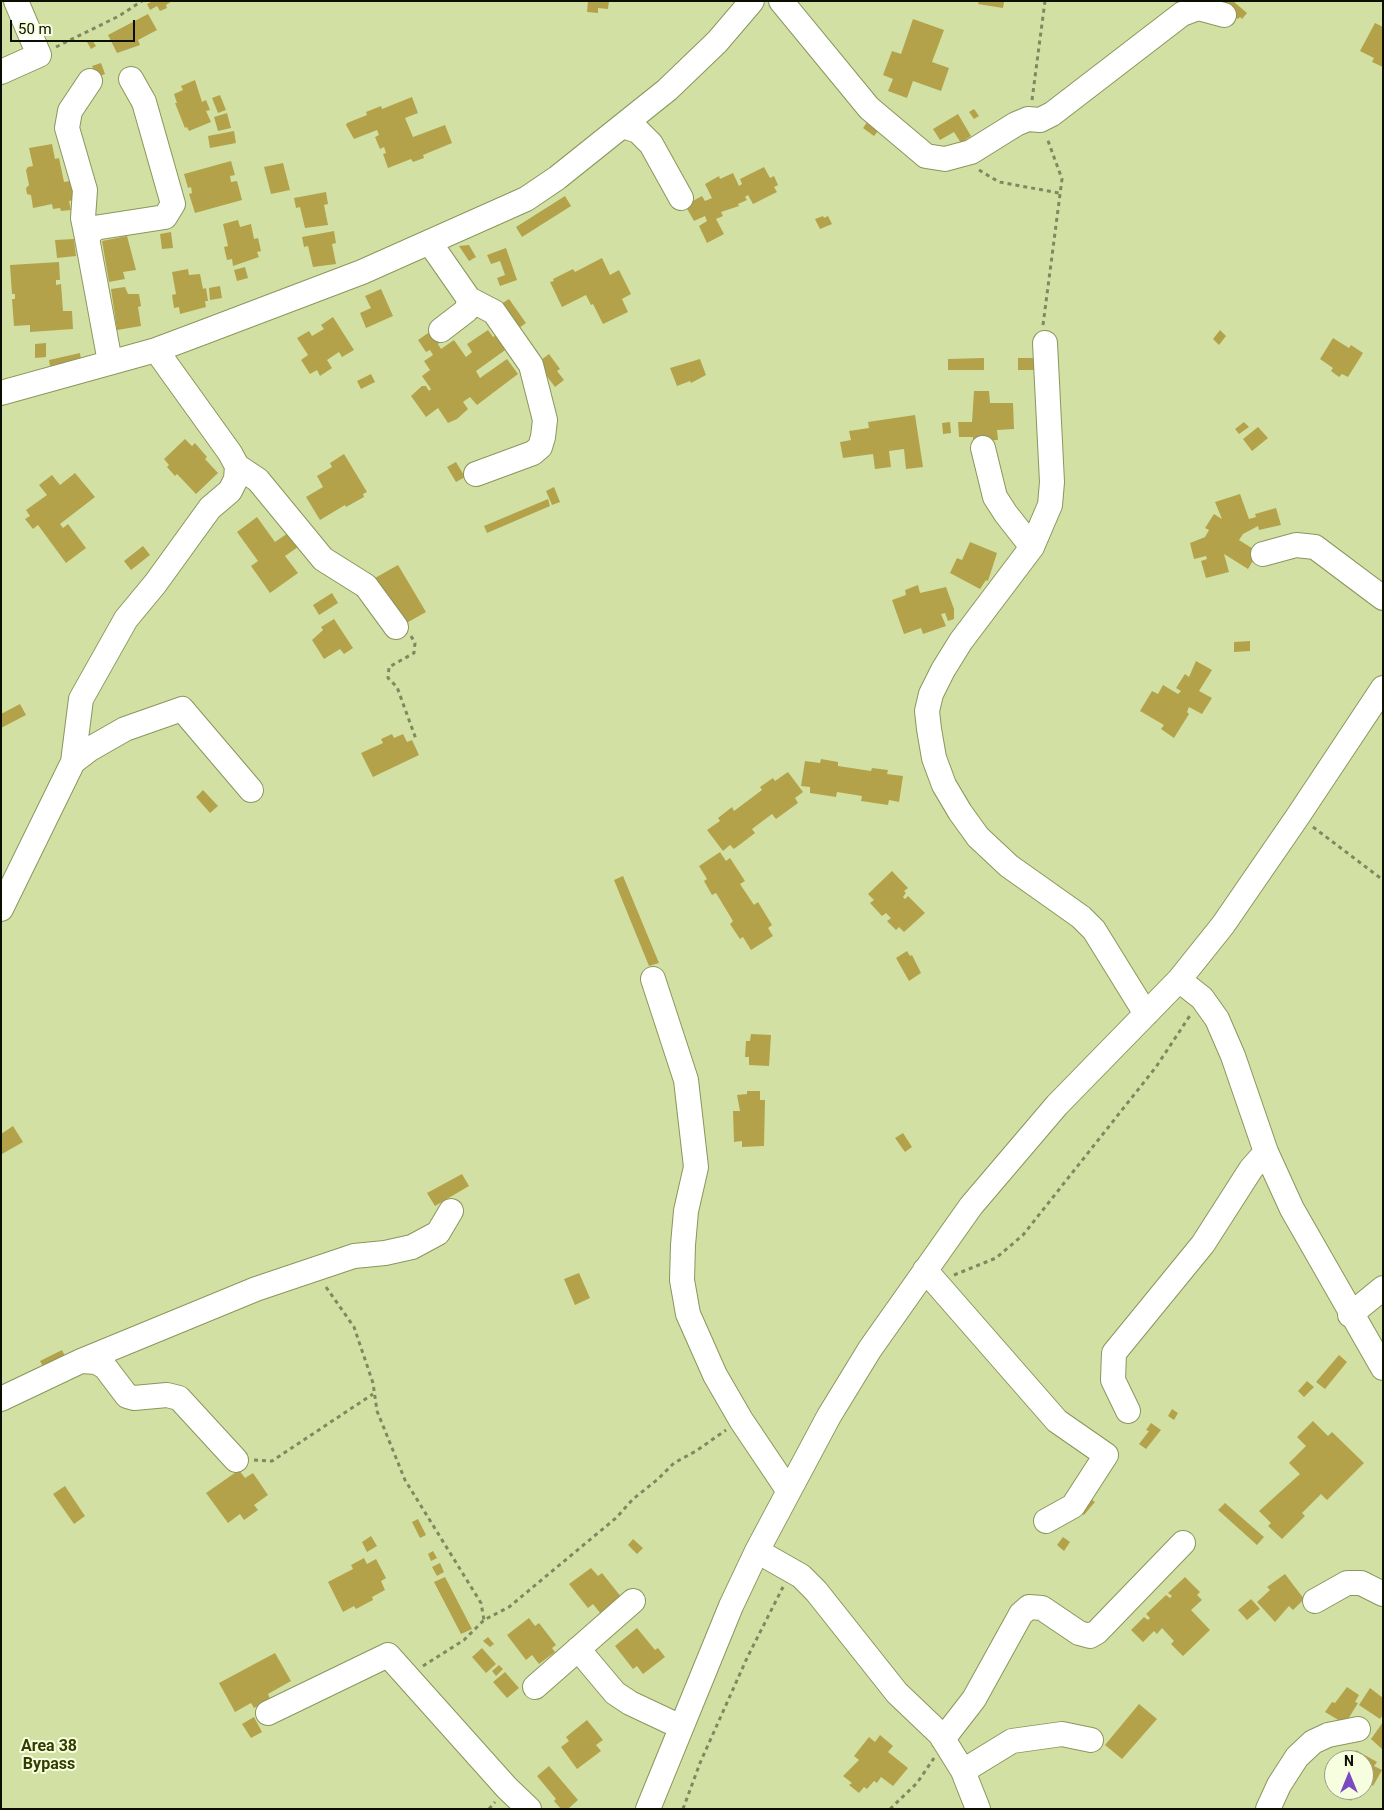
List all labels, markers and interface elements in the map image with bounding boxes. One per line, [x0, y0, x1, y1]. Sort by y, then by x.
scale bar [12, 10, 138, 42]
text: 50 m [18, 20, 52, 38]
district label: Area 38 Bypass [21, 1737, 77, 1775]
north arrow [1324, 1750, 1374, 1800]
text: N [1344, 1753, 1354, 1769]

